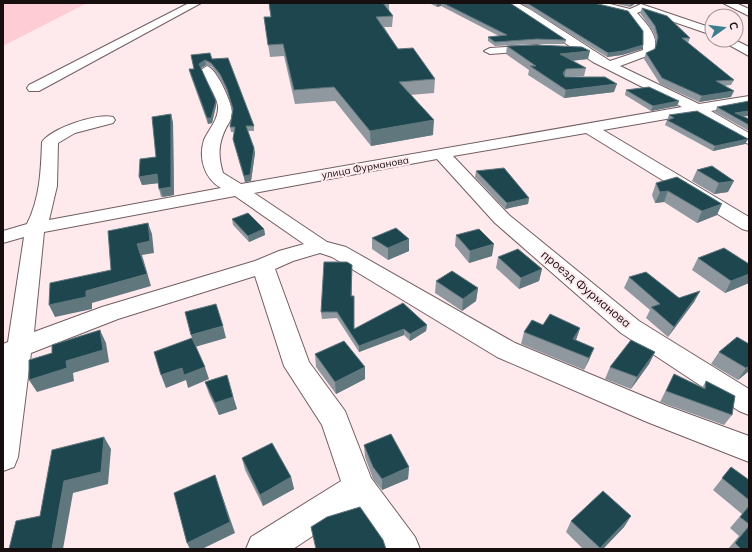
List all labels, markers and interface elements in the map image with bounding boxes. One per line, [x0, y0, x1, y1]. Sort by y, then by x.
north arrow [704, 8, 744, 48]
text: С [726, 20, 742, 31]
street label: улица Фурманова [321, 153, 410, 182]
street label: проезд Фурманова [538, 247, 634, 331]

